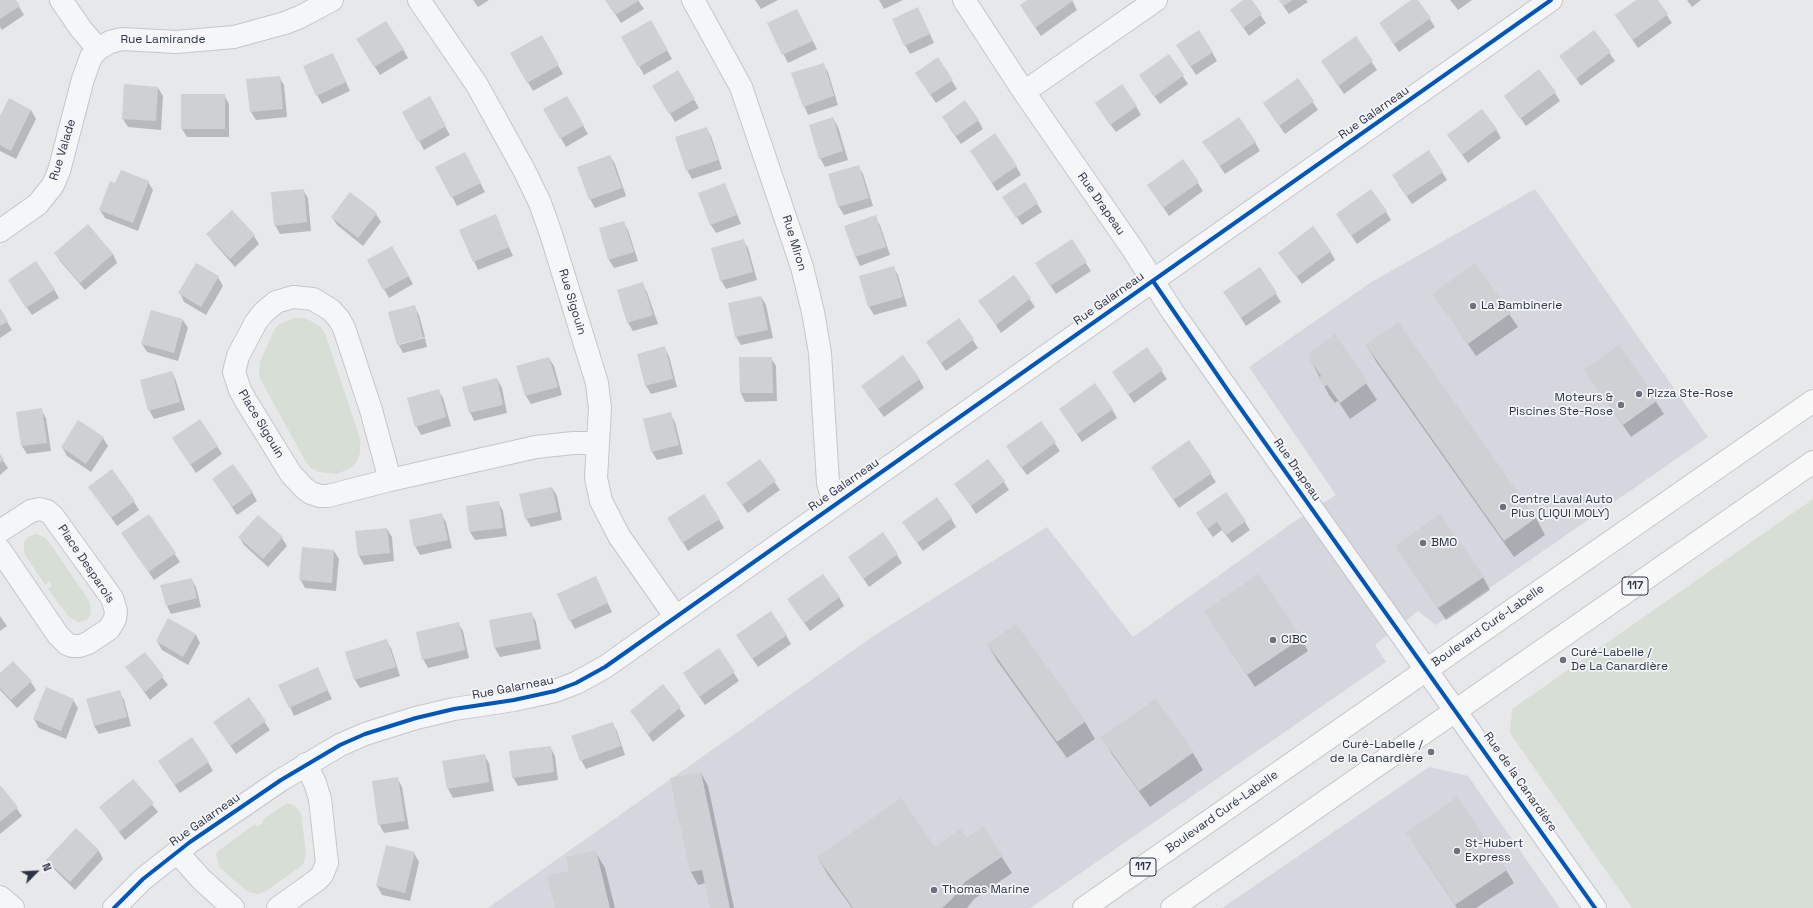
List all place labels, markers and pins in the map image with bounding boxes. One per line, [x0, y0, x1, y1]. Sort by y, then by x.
place label: La Bambinerie [1481, 299, 1562, 313]
marker: La Bambinerie [1468, 301, 1478, 311]
place label: Pizza Ste-Rose [1647, 387, 1733, 401]
marker: Pizza Ste-Rose [1634, 389, 1644, 399]
place label: Moteurs & Piscines Ste-Rose [1509, 391, 1613, 419]
marker: Moteurs & Piscines Ste-Rose [1616, 400, 1626, 410]
place label: Centre Laval Auto Plus (LIQUI MOLY) [1511, 493, 1613, 521]
marker: Centre Laval Auto Plus (LIQUI MOLY) [1498, 502, 1508, 512]
place label: BMO [1431, 536, 1457, 550]
marker: BMO [1418, 538, 1428, 548]
place label: CIBC [1281, 633, 1307, 647]
marker: CIBC [1268, 635, 1278, 645]
place label: Curé-Labelle / De La Canardière [1571, 646, 1668, 674]
marker: Curé-Labelle / De La Canardière [1558, 655, 1568, 665]
place label: Curé-Labelle / de la Canardière [1330, 738, 1423, 766]
marker: Curé-Labelle / de la Canardière [1426, 747, 1436, 757]
place label: St-Hubert Express [1465, 837, 1523, 865]
marker: St-Hubert Express [1452, 846, 1462, 856]
place label: Thomas Marine [942, 883, 1030, 897]
marker: Thomas Marine [929, 885, 939, 895]

